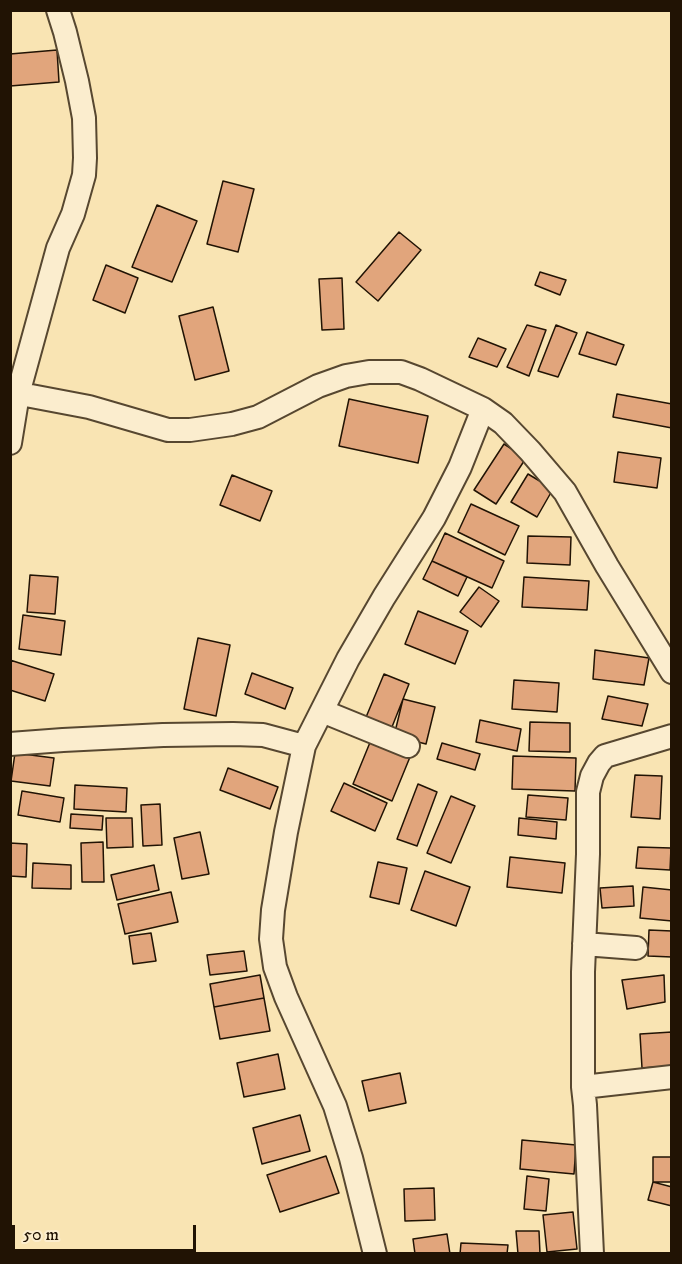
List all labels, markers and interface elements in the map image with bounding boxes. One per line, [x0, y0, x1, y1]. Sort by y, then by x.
scale bar [15, 1213, 200, 1251]
text: 50 m [23, 1224, 59, 1246]

